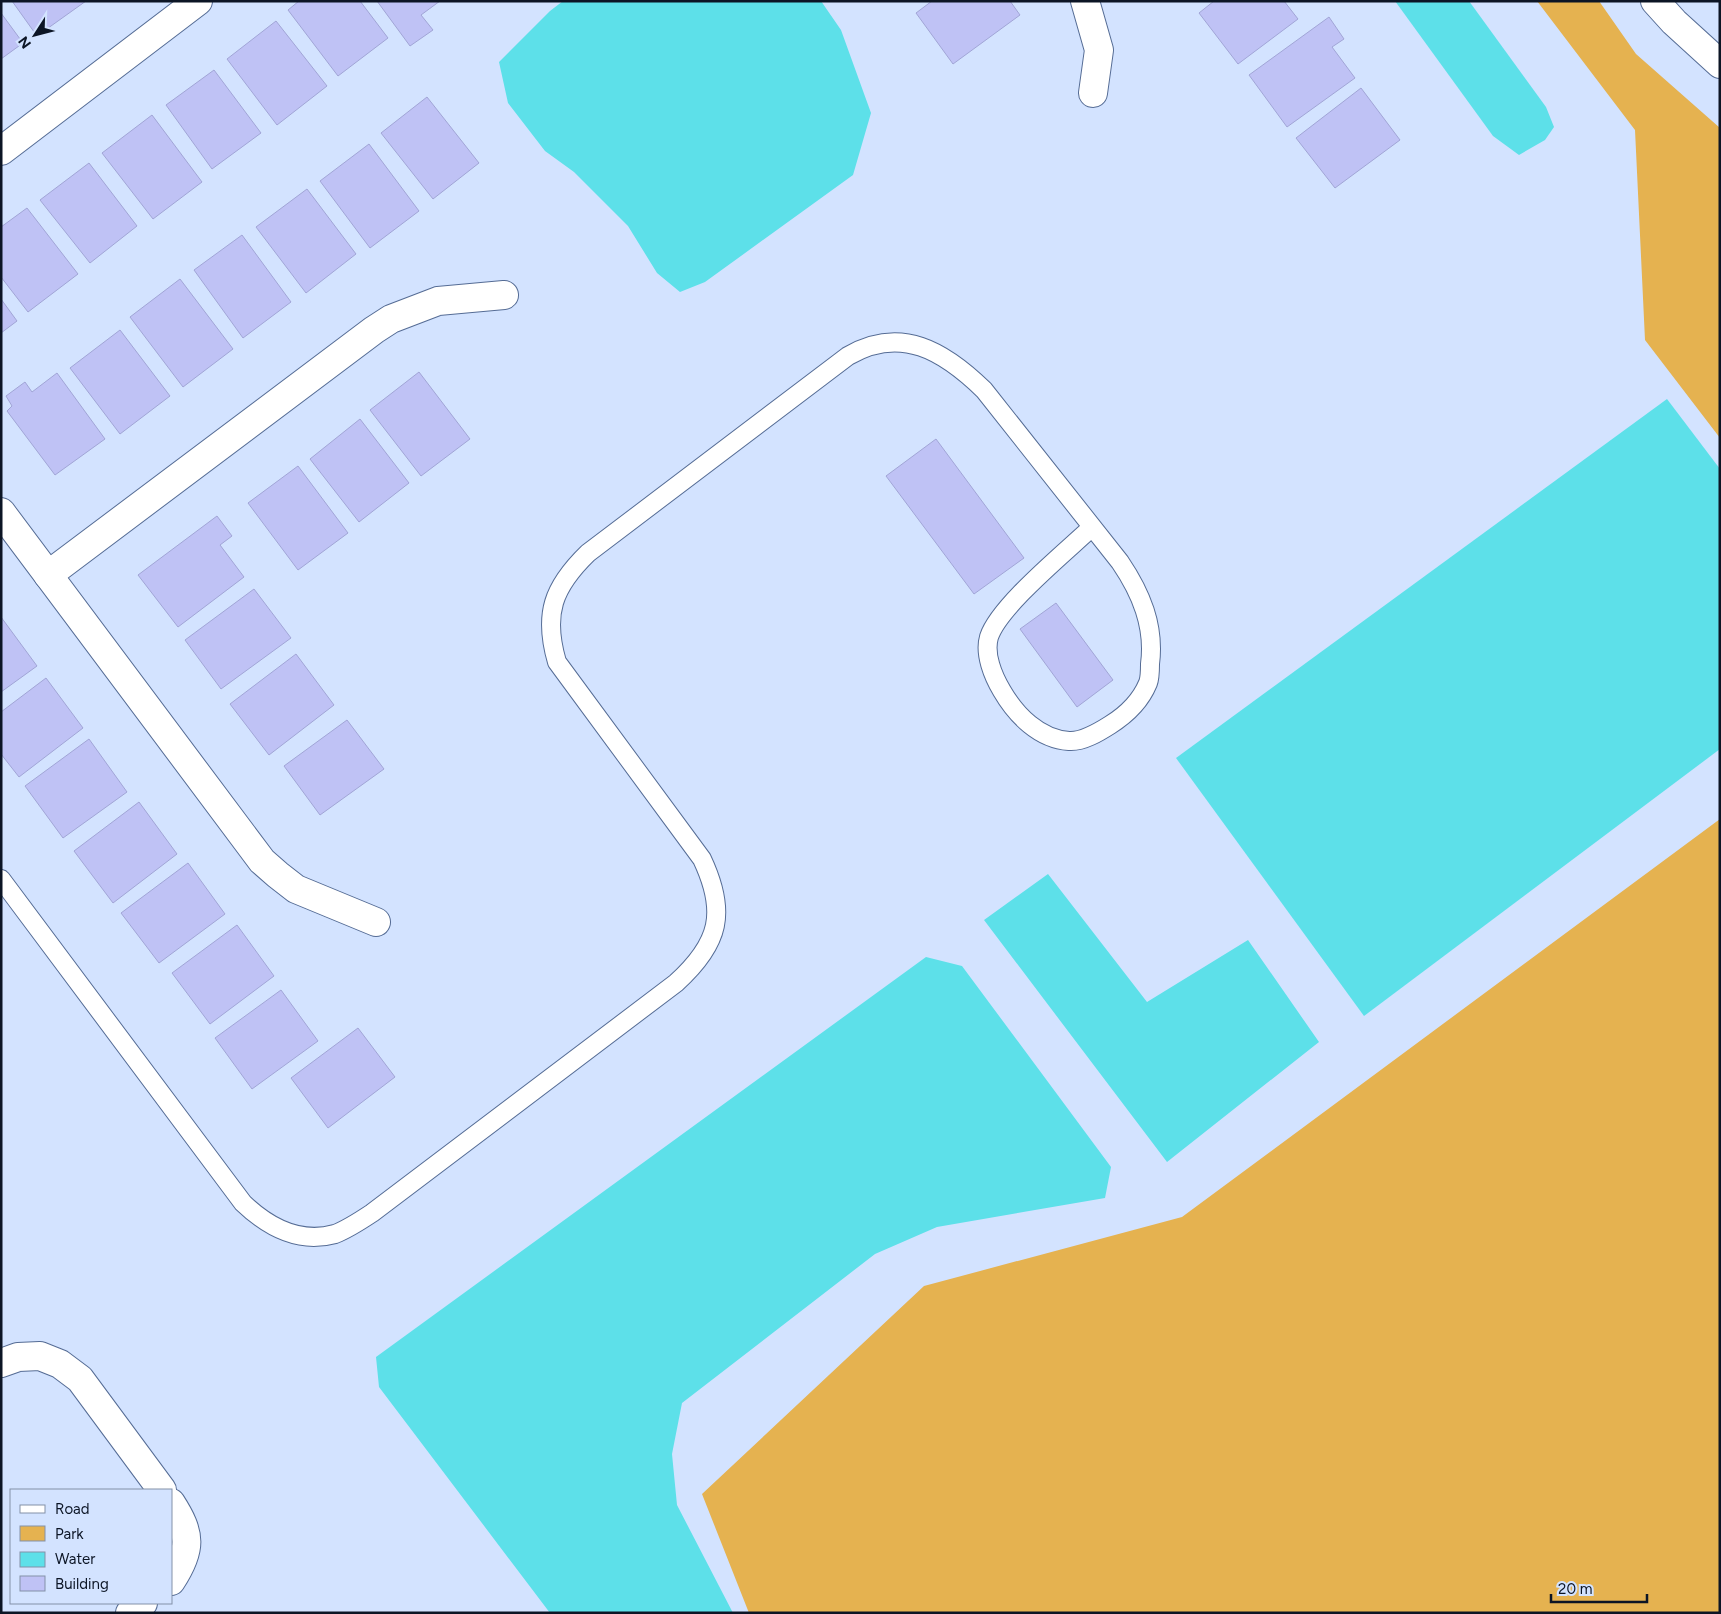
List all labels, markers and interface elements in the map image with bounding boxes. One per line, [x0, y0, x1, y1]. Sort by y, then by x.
north arrow [10, 10, 60, 60]
text: N [15, 33, 35, 52]
legend [10, 1489, 172, 1604]
text: Road [55, 1500, 90, 1518]
text: Park [55, 1525, 84, 1543]
text: Water [55, 1550, 95, 1568]
scale bar [1551, 1572, 1647, 1604]
text: Building [55, 1575, 109, 1593]
text: 20 m [1558, 1580, 1592, 1598]

